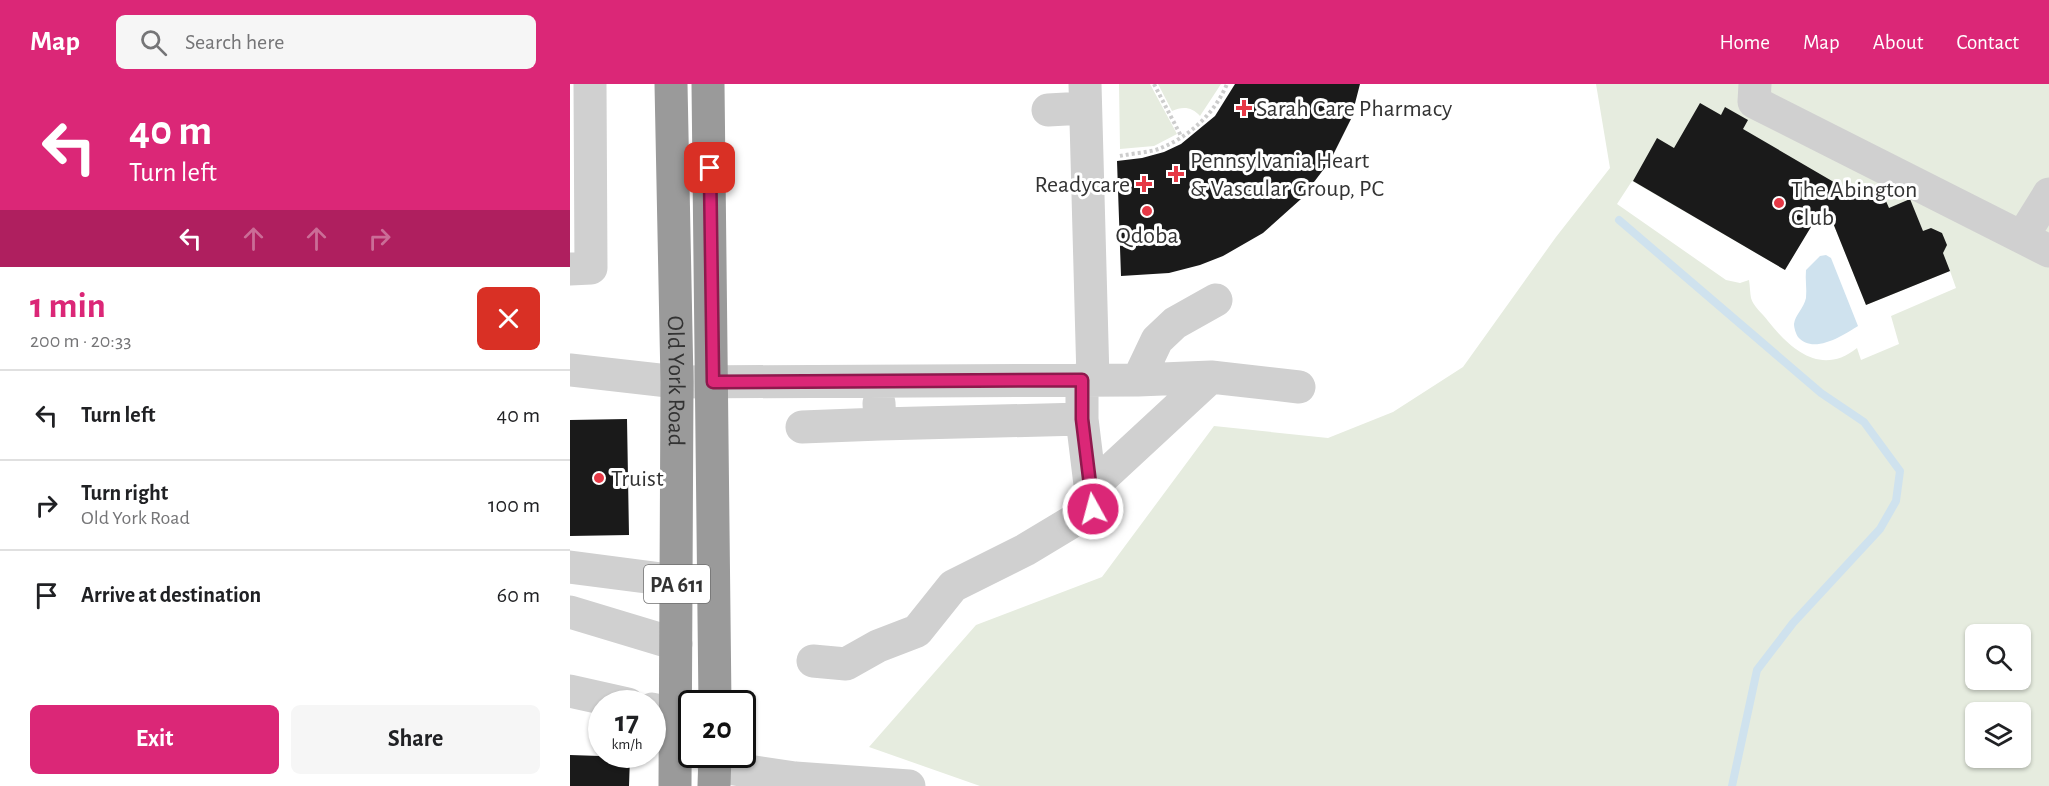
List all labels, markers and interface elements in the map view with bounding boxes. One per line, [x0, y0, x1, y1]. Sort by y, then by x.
search box [116, 15, 536, 69]
icon: search [137, 26, 170, 59]
text: Map [30, 28, 80, 56]
text: Search here [185, 31, 284, 53]
text: Home [1719, 32, 1770, 53]
text: Map [1803, 32, 1840, 53]
text: About [1873, 32, 1923, 53]
text: Contact [1956, 32, 2019, 53]
place label: Sarah Care Pharmacy [1256, 97, 1452, 121]
marker: Sarah Care Pharmacy [1237, 101, 1251, 115]
icon: left [30, 108, 108, 186]
text: 40 m [129, 110, 212, 152]
pin [684, 142, 735, 193]
place label: Pennsylvania Heart & Vascular Group, PC [1190, 149, 1384, 201]
icon: arrive [693, 151, 726, 184]
text: Turn left [129, 159, 217, 186]
marker: Pennsylvania Heart & Vascular Group, PC [1167, 165, 1185, 183]
place label: Readycare [1034, 173, 1130, 197]
marker: Readycare [1135, 175, 1153, 193]
place label: The Abington Club [1791, 178, 1917, 230]
marker: The Abington Club [1772, 196, 1786, 210]
marker: Qdoba [1140, 204, 1154, 218]
icon: left [174, 222, 207, 255]
icon: ahead [237, 222, 270, 255]
icon: ahead [300, 222, 333, 255]
icon: right [363, 222, 396, 255]
place label: Qdoba [1116, 224, 1178, 248]
button: close [477, 287, 540, 350]
text: 1 min [30, 288, 106, 324]
street label: Old York Road [663, 315, 688, 446]
text: 200 m · 20:33 [30, 331, 131, 351]
icon: left [30, 399, 63, 432]
text: Turn left [81, 404, 155, 426]
text: 40 m [497, 404, 540, 426]
place label: Truist [611, 467, 664, 491]
marker: Truist [592, 471, 606, 485]
position arrow [1061, 477, 1125, 541]
text: Turn right [81, 482, 168, 504]
icon: right [30, 489, 63, 522]
text: 100 m [488, 494, 540, 516]
text: Old York Road [81, 508, 190, 528]
road number: PA 611 [644, 565, 710, 603]
icon: arrive [30, 579, 63, 612]
text: Arrive at destination [81, 584, 261, 606]
text: 60 m [497, 584, 540, 606]
map controls [1965, 624, 2031, 768]
button: search [1965, 624, 2031, 690]
speed limit sign: 20 [678, 690, 756, 768]
button: layers [1965, 702, 2031, 768]
button: Exit [30, 705, 279, 774]
button: Share [291, 705, 540, 774]
text: 17 [615, 707, 639, 737]
text: km/h [612, 737, 642, 752]

